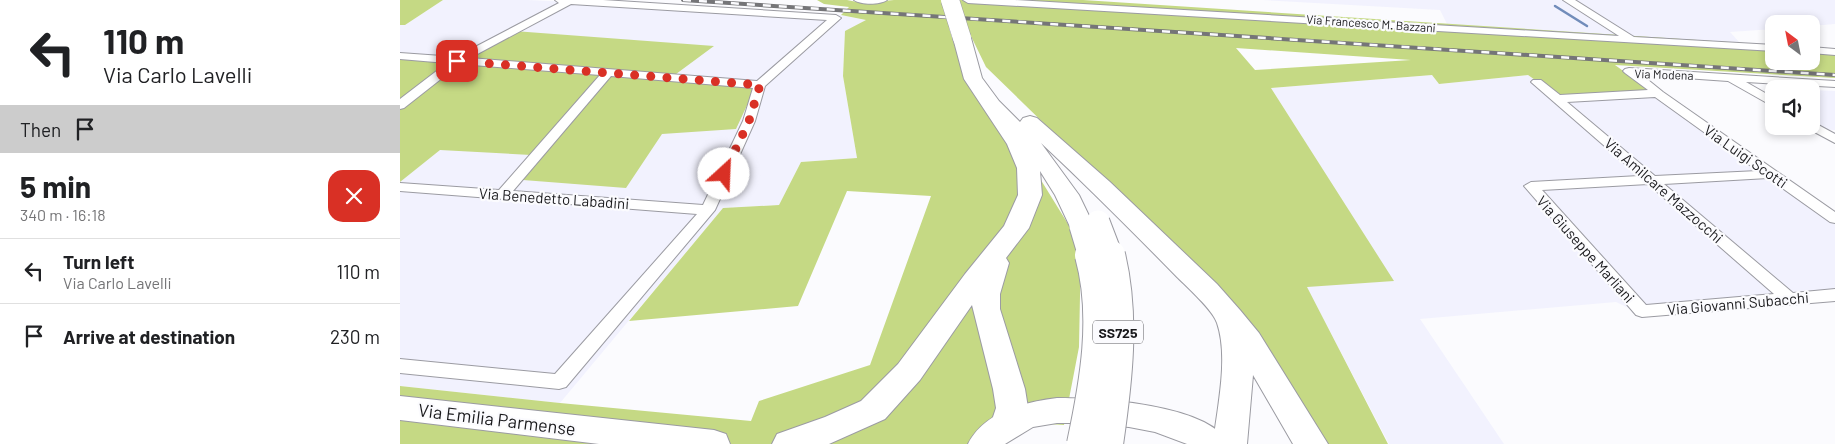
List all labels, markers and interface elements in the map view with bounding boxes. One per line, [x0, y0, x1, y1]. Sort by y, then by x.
street label: Via Francesco M. Bazzani [1306, 11, 1436, 35]
north arrow [1765, 15, 1820, 70]
map controls [1765, 15, 1820, 135]
text: 110 m [103, 19, 184, 61]
icon: left [20, 20, 85, 85]
pin [436, 40, 478, 82]
icon: arrive [443, 47, 471, 75]
text: Via Carlo Lavelli [103, 61, 252, 87]
street label: Via Modena [1634, 66, 1694, 82]
button: sound [1765, 80, 1820, 135]
icon: arrive [71, 115, 99, 143]
text: Then [20, 118, 61, 141]
street label: Via Luigi Scotti [1701, 121, 1791, 191]
street label: Via Amilcare Mazzocchi [1601, 134, 1727, 246]
position arrow [697, 147, 749, 199]
text: 5 min [20, 168, 91, 204]
button: close [328, 170, 380, 222]
street label: Via Benedetto Labadini [478, 184, 630, 212]
street label: Via Giuseppe Marliani [1533, 192, 1639, 306]
text: 340 m · 16:18 [20, 205, 106, 224]
text: Turn left [63, 250, 134, 273]
icon: left [20, 257, 48, 285]
text: 110 m [336, 260, 380, 283]
text: Via Carlo Lavelli [63, 273, 172, 292]
street label: Via Giovanni Subacchi [1667, 288, 1809, 318]
road number: SS725 [1093, 321, 1143, 344]
icon: arrive [20, 322, 48, 350]
text: Arrive at destination [63, 325, 235, 348]
text: 230 m [330, 325, 380, 348]
street label: Via Emilia Parmense [417, 398, 577, 440]

